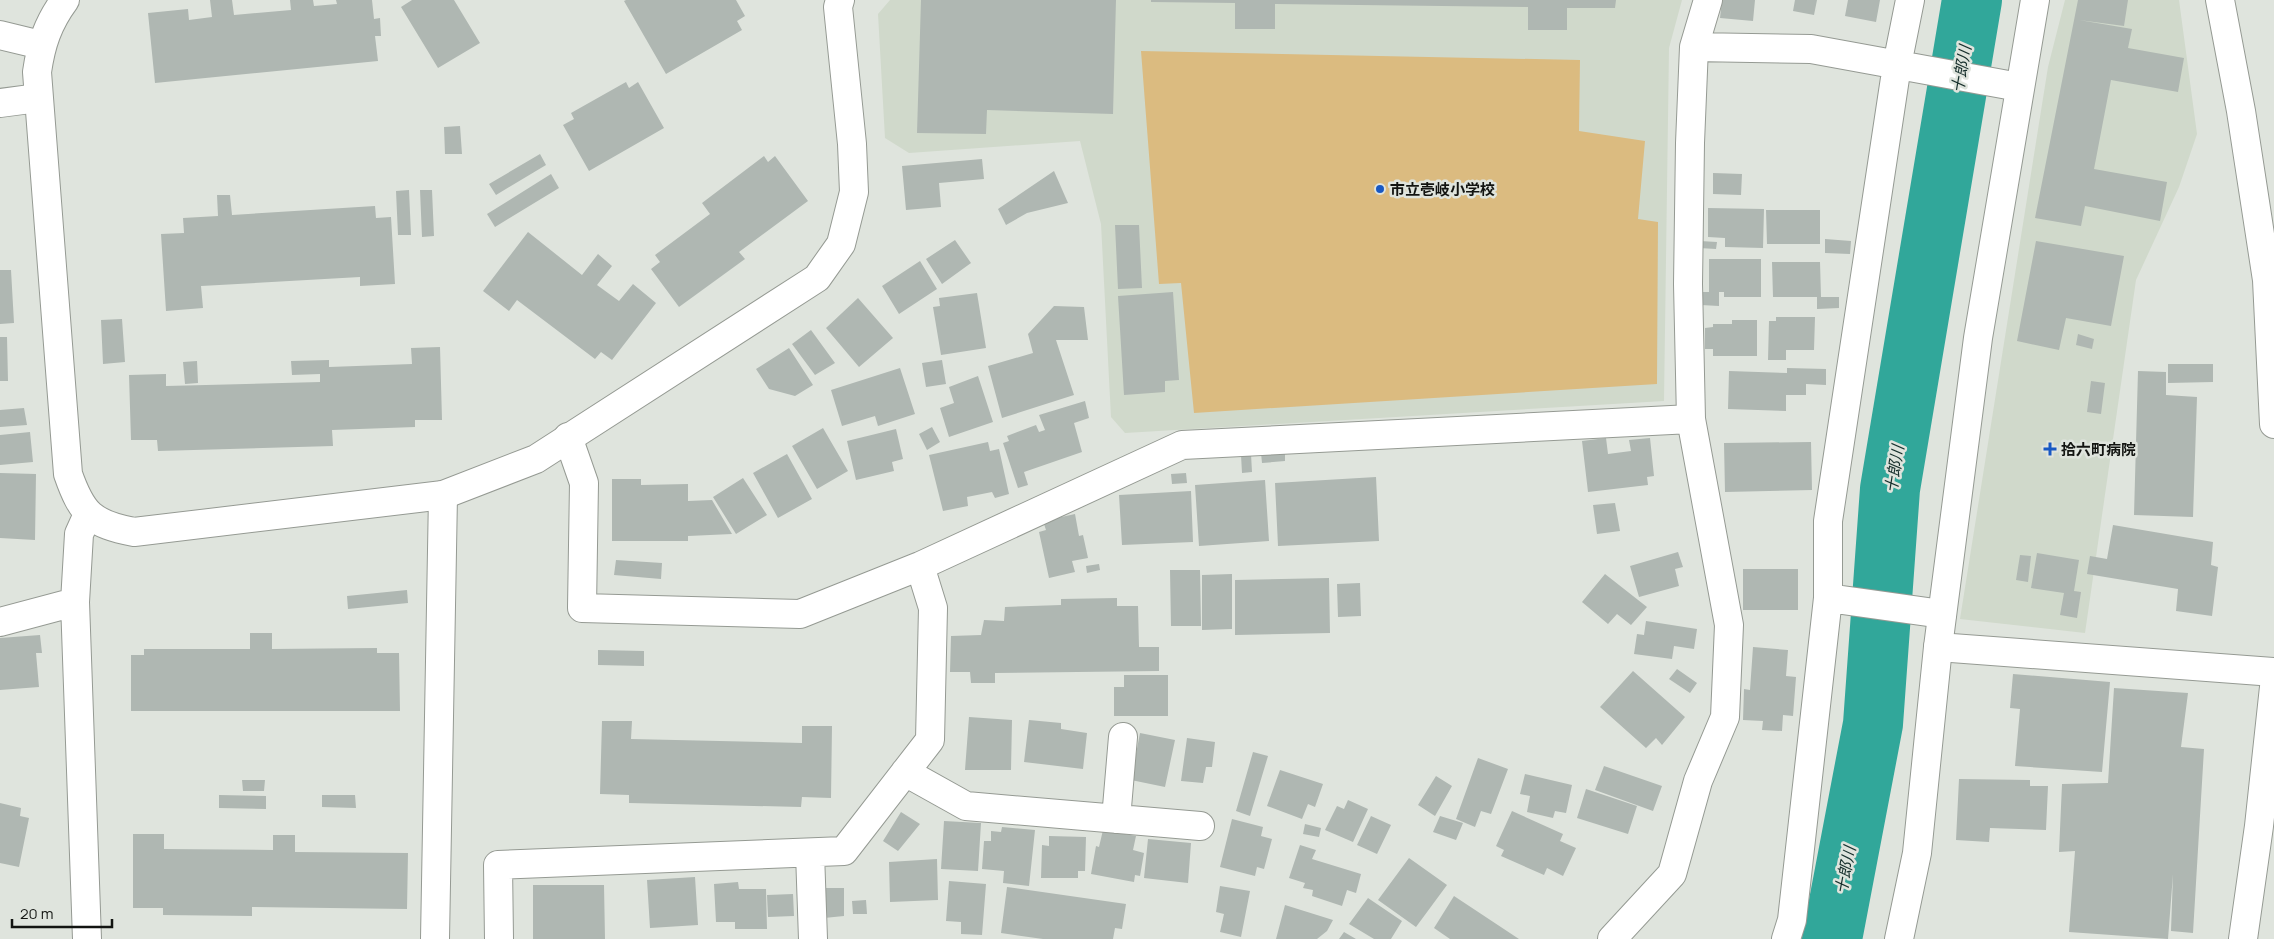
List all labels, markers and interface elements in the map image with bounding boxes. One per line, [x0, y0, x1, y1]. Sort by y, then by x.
water label: 十郎川 [1946, 41, 1976, 95]
place label: 市立壱岐小学校 [1390, 179, 1495, 200]
marker: 市立壱岐小学校 [1374, 183, 1386, 195]
place label: 拾六町病院 [2061, 439, 2136, 460]
water label: 十郎川 [1879, 442, 1909, 494]
marker: 拾六町病院 [2043, 442, 2057, 456]
water label: 十郎川 [1830, 842, 1861, 896]
scale bar [12, 896, 112, 928]
text: 20 m [20, 903, 53, 924]

